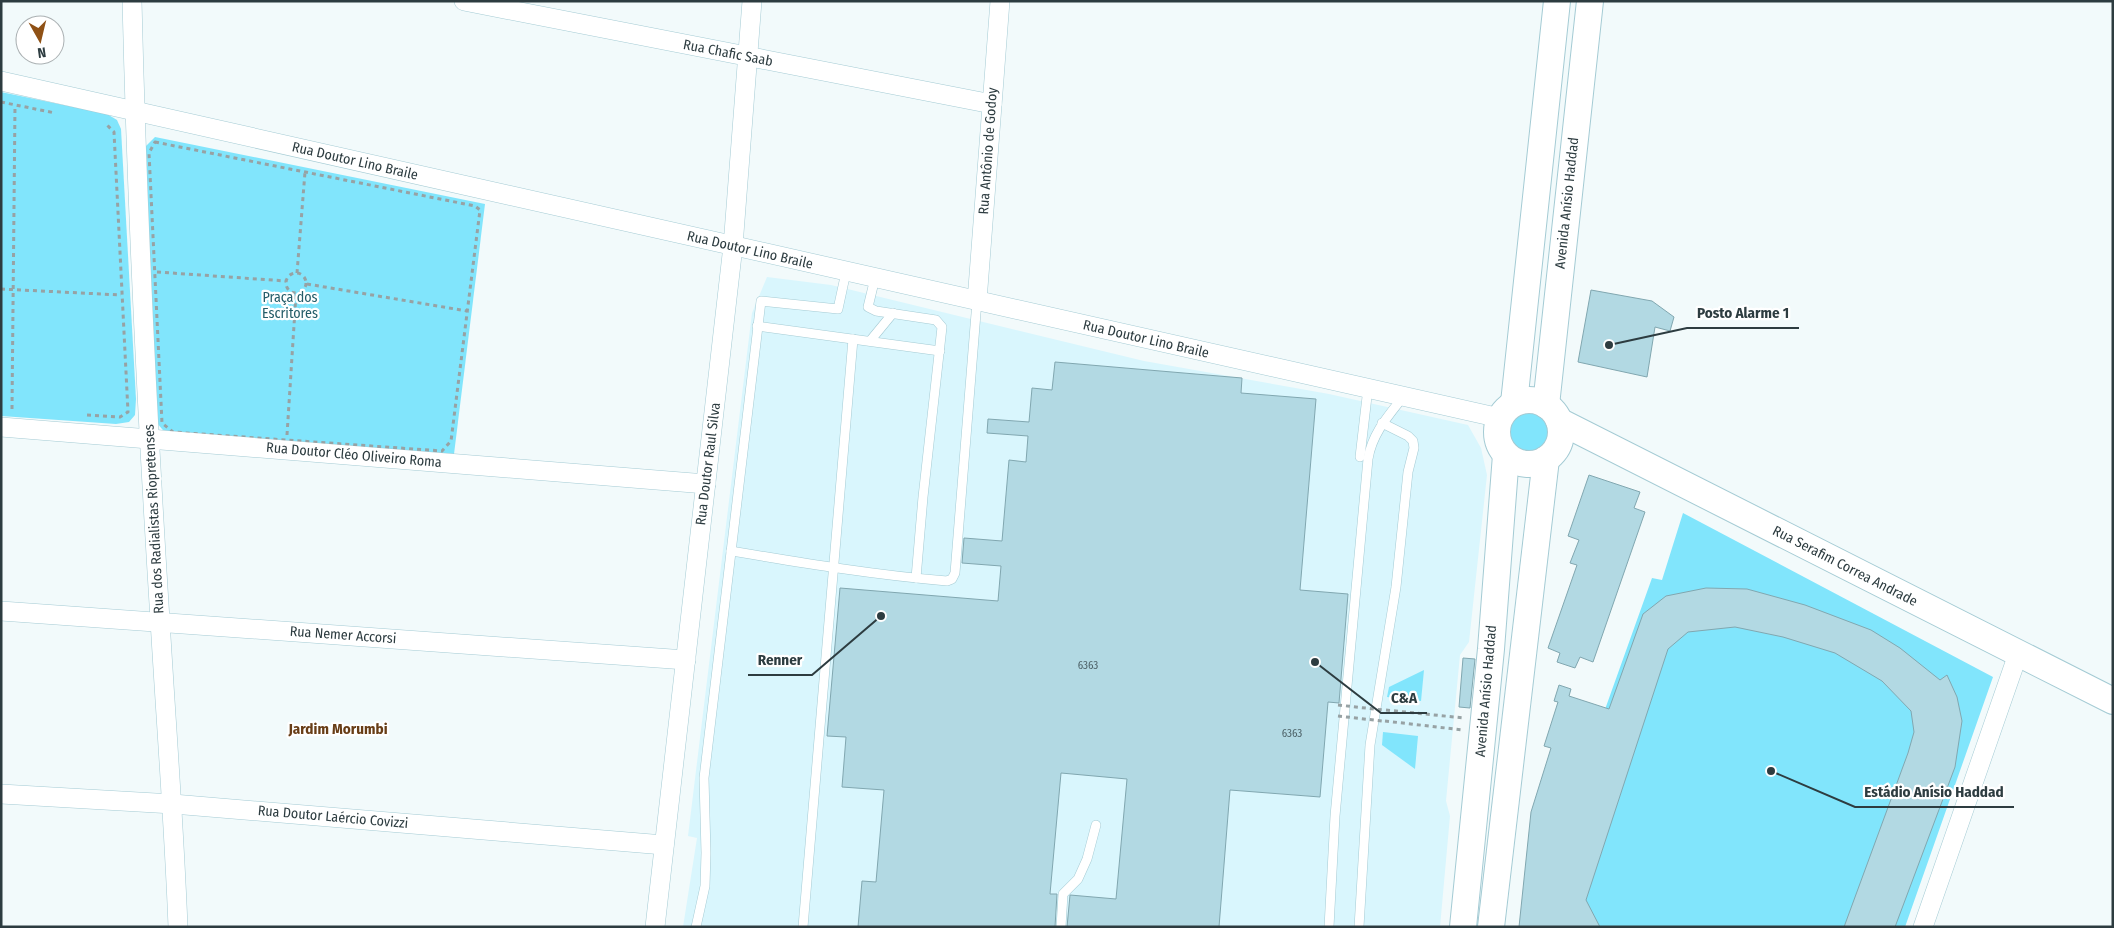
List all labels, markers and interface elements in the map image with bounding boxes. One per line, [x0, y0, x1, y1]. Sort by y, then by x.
north arrow [15, 15, 65, 65]
street label: Rua Chafic Saab [682, 36, 774, 70]
text: N [36, 43, 47, 61]
street label: Rua Antônio de Godoy [975, 86, 1001, 215]
street label: Avenida Anísio Haddad [1552, 136, 1582, 270]
street label: Rua Doutor Lino Braile [290, 138, 420, 184]
street label: Rua Doutor Lino Braile [685, 227, 815, 273]
park label: Praça dos Escritores [262, 289, 318, 322]
callout: Posto Alarme 1 [1687, 298, 1799, 328]
text: Posto Alarme 1 [1697, 304, 1789, 322]
street label: Rua Doutor Lino Braile [1081, 316, 1211, 362]
street label: Rua Doutor Raul Silva [692, 402, 724, 526]
street label: Rua dos Radialistas Riopretenses [141, 424, 167, 614]
street label: Rua Doutor Cléo Oliveiro Roma [265, 439, 443, 471]
street label: Rua Serafim Correa Andrade [1770, 522, 1920, 610]
street label: Rua Nemer Accorsi [289, 623, 397, 647]
street label: Avenida Anísio Haddad [1472, 624, 1500, 758]
callout: Renner [748, 645, 812, 675]
text: Renner [758, 651, 803, 669]
house number: 6363 [1078, 659, 1098, 672]
callout: C&A [1381, 683, 1427, 713]
text: C&A [1391, 689, 1418, 707]
district label: Jardim Morumbi [287, 720, 388, 738]
house number: 6363 [1282, 727, 1302, 740]
callout: Estádio Anísio Haddad [1855, 777, 2014, 807]
text: Estádio Anísio Haddad [1864, 783, 2004, 801]
street label: Rua Doutor Laércio Covizzi [257, 802, 409, 832]

